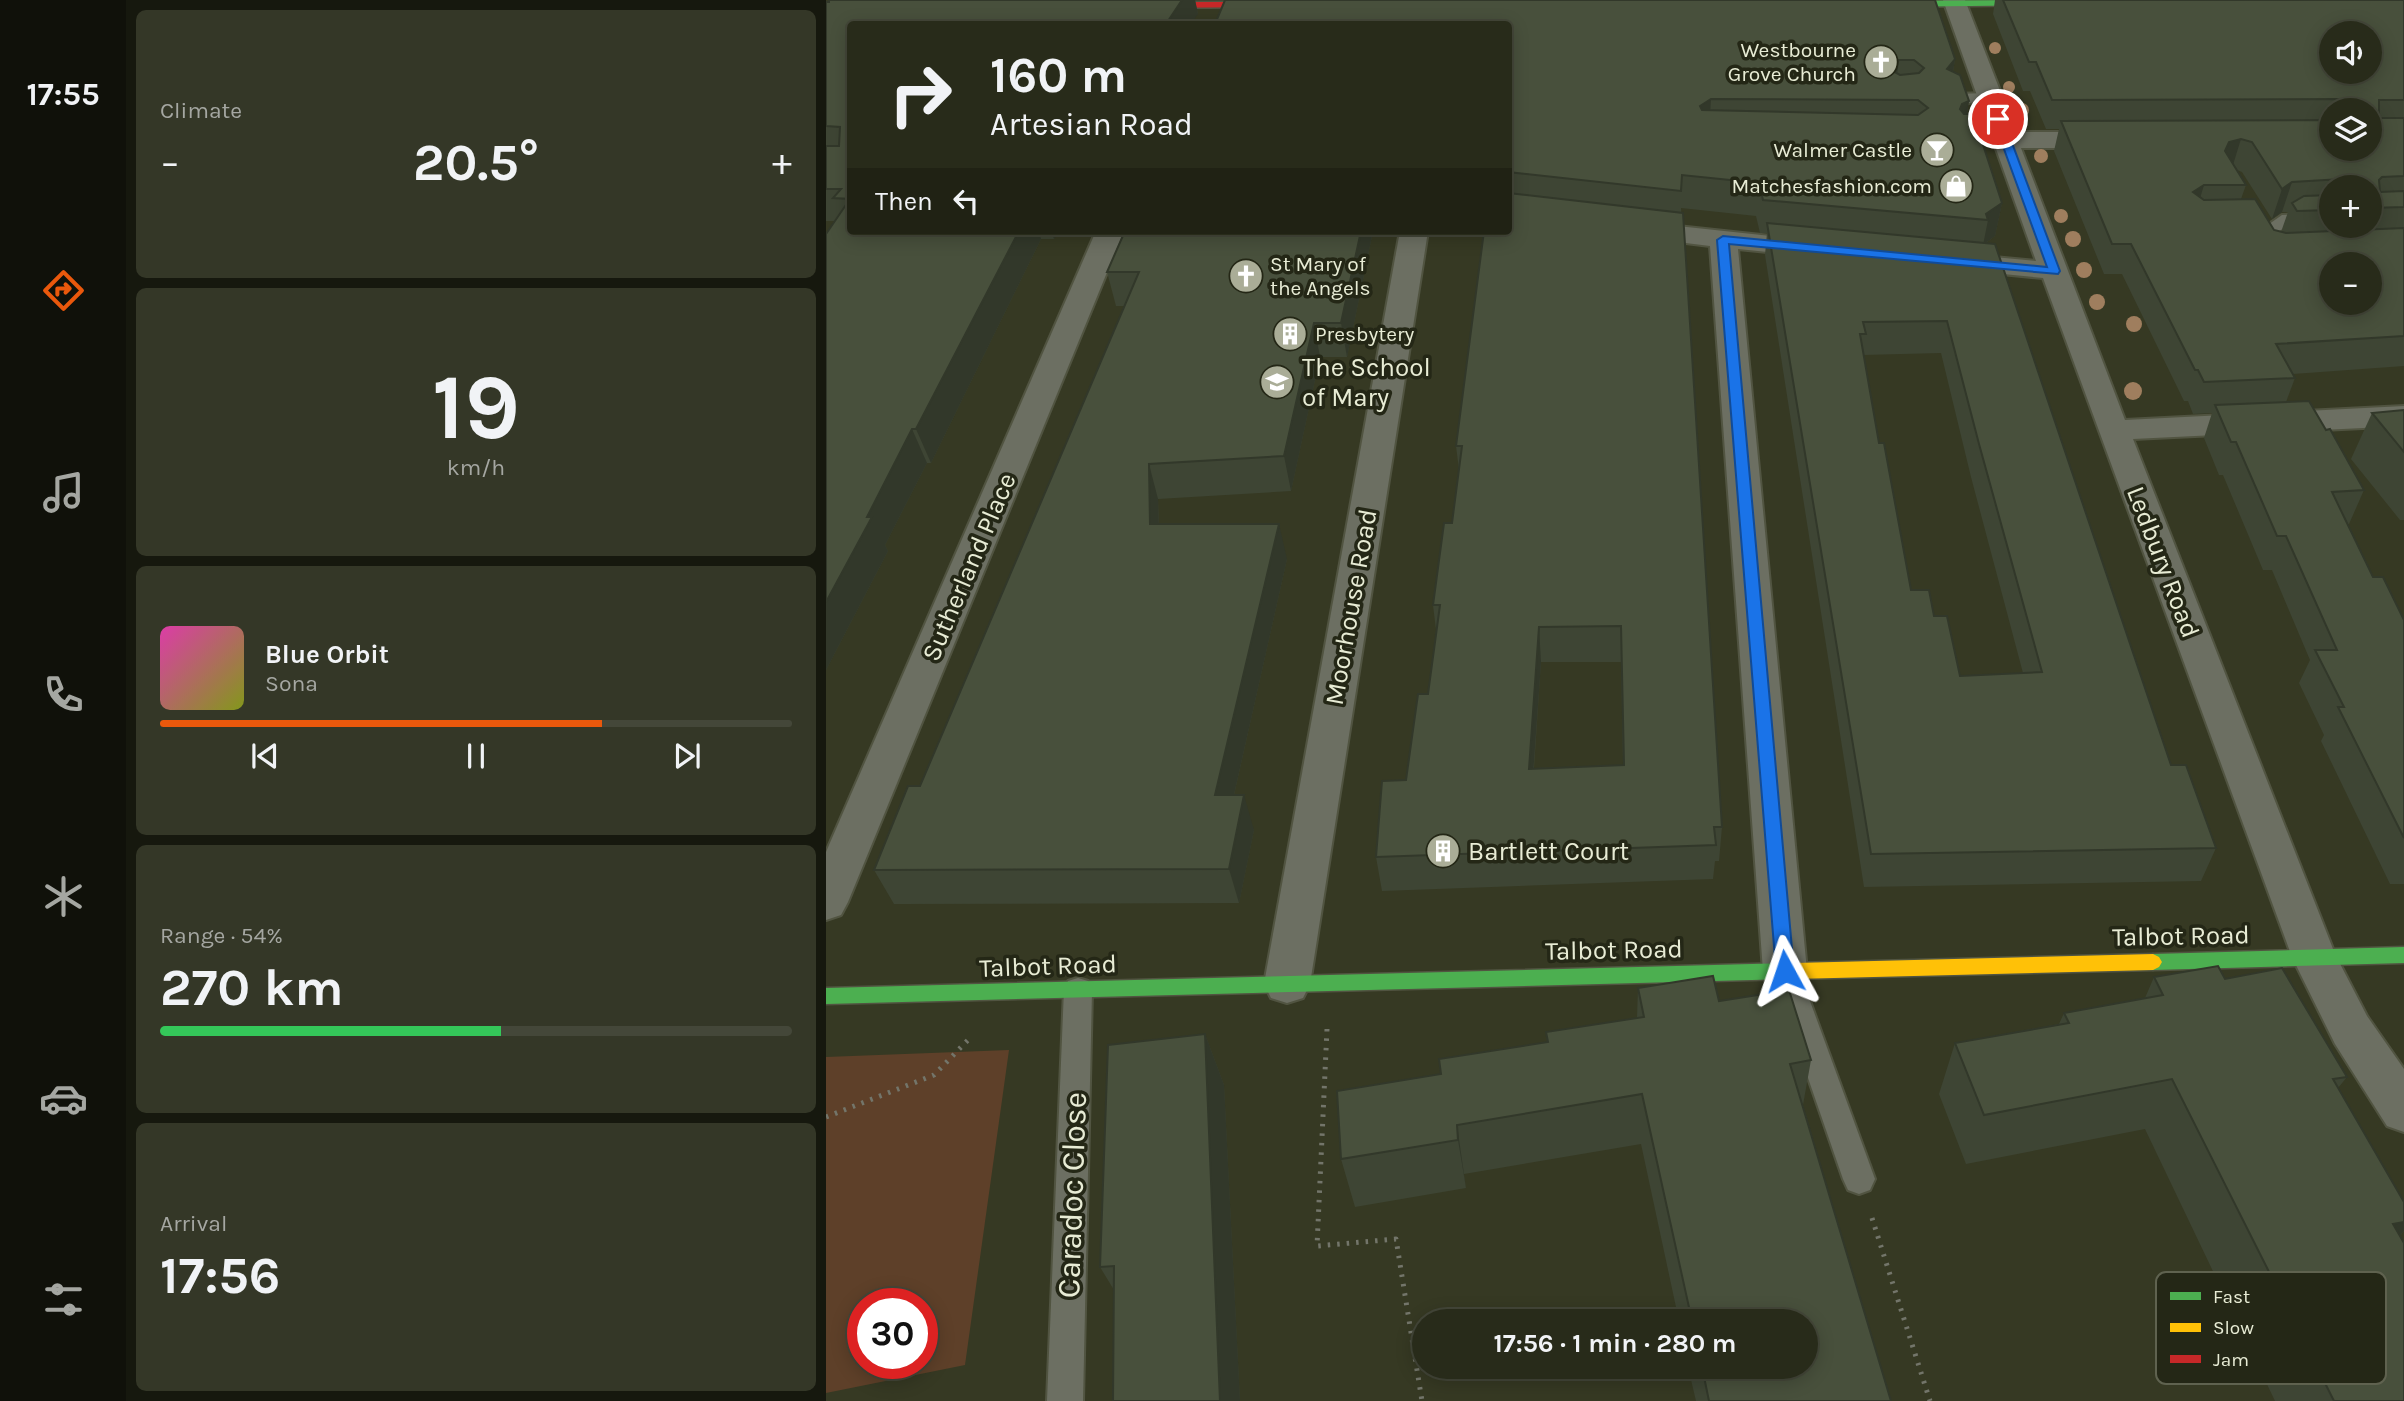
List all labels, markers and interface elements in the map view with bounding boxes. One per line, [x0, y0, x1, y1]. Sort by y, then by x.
map controls [2319, 21, 2382, 315]
button: sound [2319, 21, 2382, 84]
place label: Westbourne Grove Church [1728, 38, 1856, 86]
church icon: Westbourne Grove Church [1862, 43, 1900, 81]
text: 160 m [990, 47, 1127, 104]
icon: right [875, 49, 966, 140]
text: 17:55 [26, 76, 100, 113]
pin [1968, 89, 2028, 149]
text: Climate [160, 97, 242, 124]
button: layers [2319, 98, 2382, 161]
icon: arrive [1979, 100, 2017, 138]
text: Artesian Road [990, 106, 1193, 143]
bar icon: Walmer Castle [1918, 131, 1956, 169]
text: 20.5° [413, 132, 539, 193]
place label: Walmer Castle [1773, 138, 1912, 162]
text: − [160, 140, 180, 185]
text: + [772, 140, 792, 185]
shop icon: Matchesfashion.com [1937, 167, 1975, 205]
place label: Matchesfashion.com [1731, 174, 1932, 198]
button: + [2319, 175, 2382, 238]
icon: left [947, 182, 985, 220]
text: Then [875, 186, 933, 217]
place label: St Mary of the Angels [1270, 252, 1371, 300]
button: − [2319, 252, 2382, 315]
church icon: St Mary of the Angels [1227, 257, 1265, 295]
icon: directions [39, 266, 88, 315]
building icon: Presbytery [1271, 315, 1309, 353]
place label: Presbytery [1315, 322, 1415, 346]
place label: The School of Mary [1302, 352, 1431, 413]
text: 19 [432, 355, 520, 461]
school or university icon: The School of Mary [1258, 363, 1296, 401]
text: km/h [447, 454, 505, 481]
icon: music [39, 468, 88, 517]
street label: Sutherland Place [915, 468, 1023, 666]
street label: Ledbury Road [2120, 482, 2206, 642]
street label: Moorhouse Road [1318, 507, 1384, 707]
text: Blue Orbit [265, 639, 389, 670]
icon: phone [39, 670, 88, 719]
text: Sona [265, 670, 318, 697]
icon: previous [246, 737, 284, 775]
icon: pause [457, 737, 495, 775]
icon: next [668, 737, 706, 775]
building icon: Bartlett Court [1424, 832, 1462, 870]
place label: Bartlett Court [1468, 836, 1629, 867]
icon: climate [39, 872, 88, 921]
street label: Talbot Road [2112, 919, 2250, 953]
text: Range · 54% [160, 922, 283, 949]
street label: Talbot Road [1545, 933, 1683, 967]
position arrow [1748, 934, 1822, 1008]
street label: Talbot Road [979, 948, 1117, 984]
text: 270 km [160, 957, 343, 1018]
icon: car [39, 1074, 88, 1123]
street label: Caradoc Close [1050, 1091, 1094, 1299]
text: Arrival [160, 1210, 227, 1237]
text: 17:56 [160, 1245, 280, 1306]
legend [2156, 1272, 2386, 1384]
icon: filters [39, 1275, 88, 1324]
text: Fast [2213, 1286, 2250, 1308]
speed limit sign: 30 [847, 1288, 938, 1379]
text: Slow [2213, 1317, 2254, 1339]
text: 17:56 · 1 min · 280 m [1493, 1328, 1737, 1359]
text: Jam [2213, 1349, 2249, 1371]

